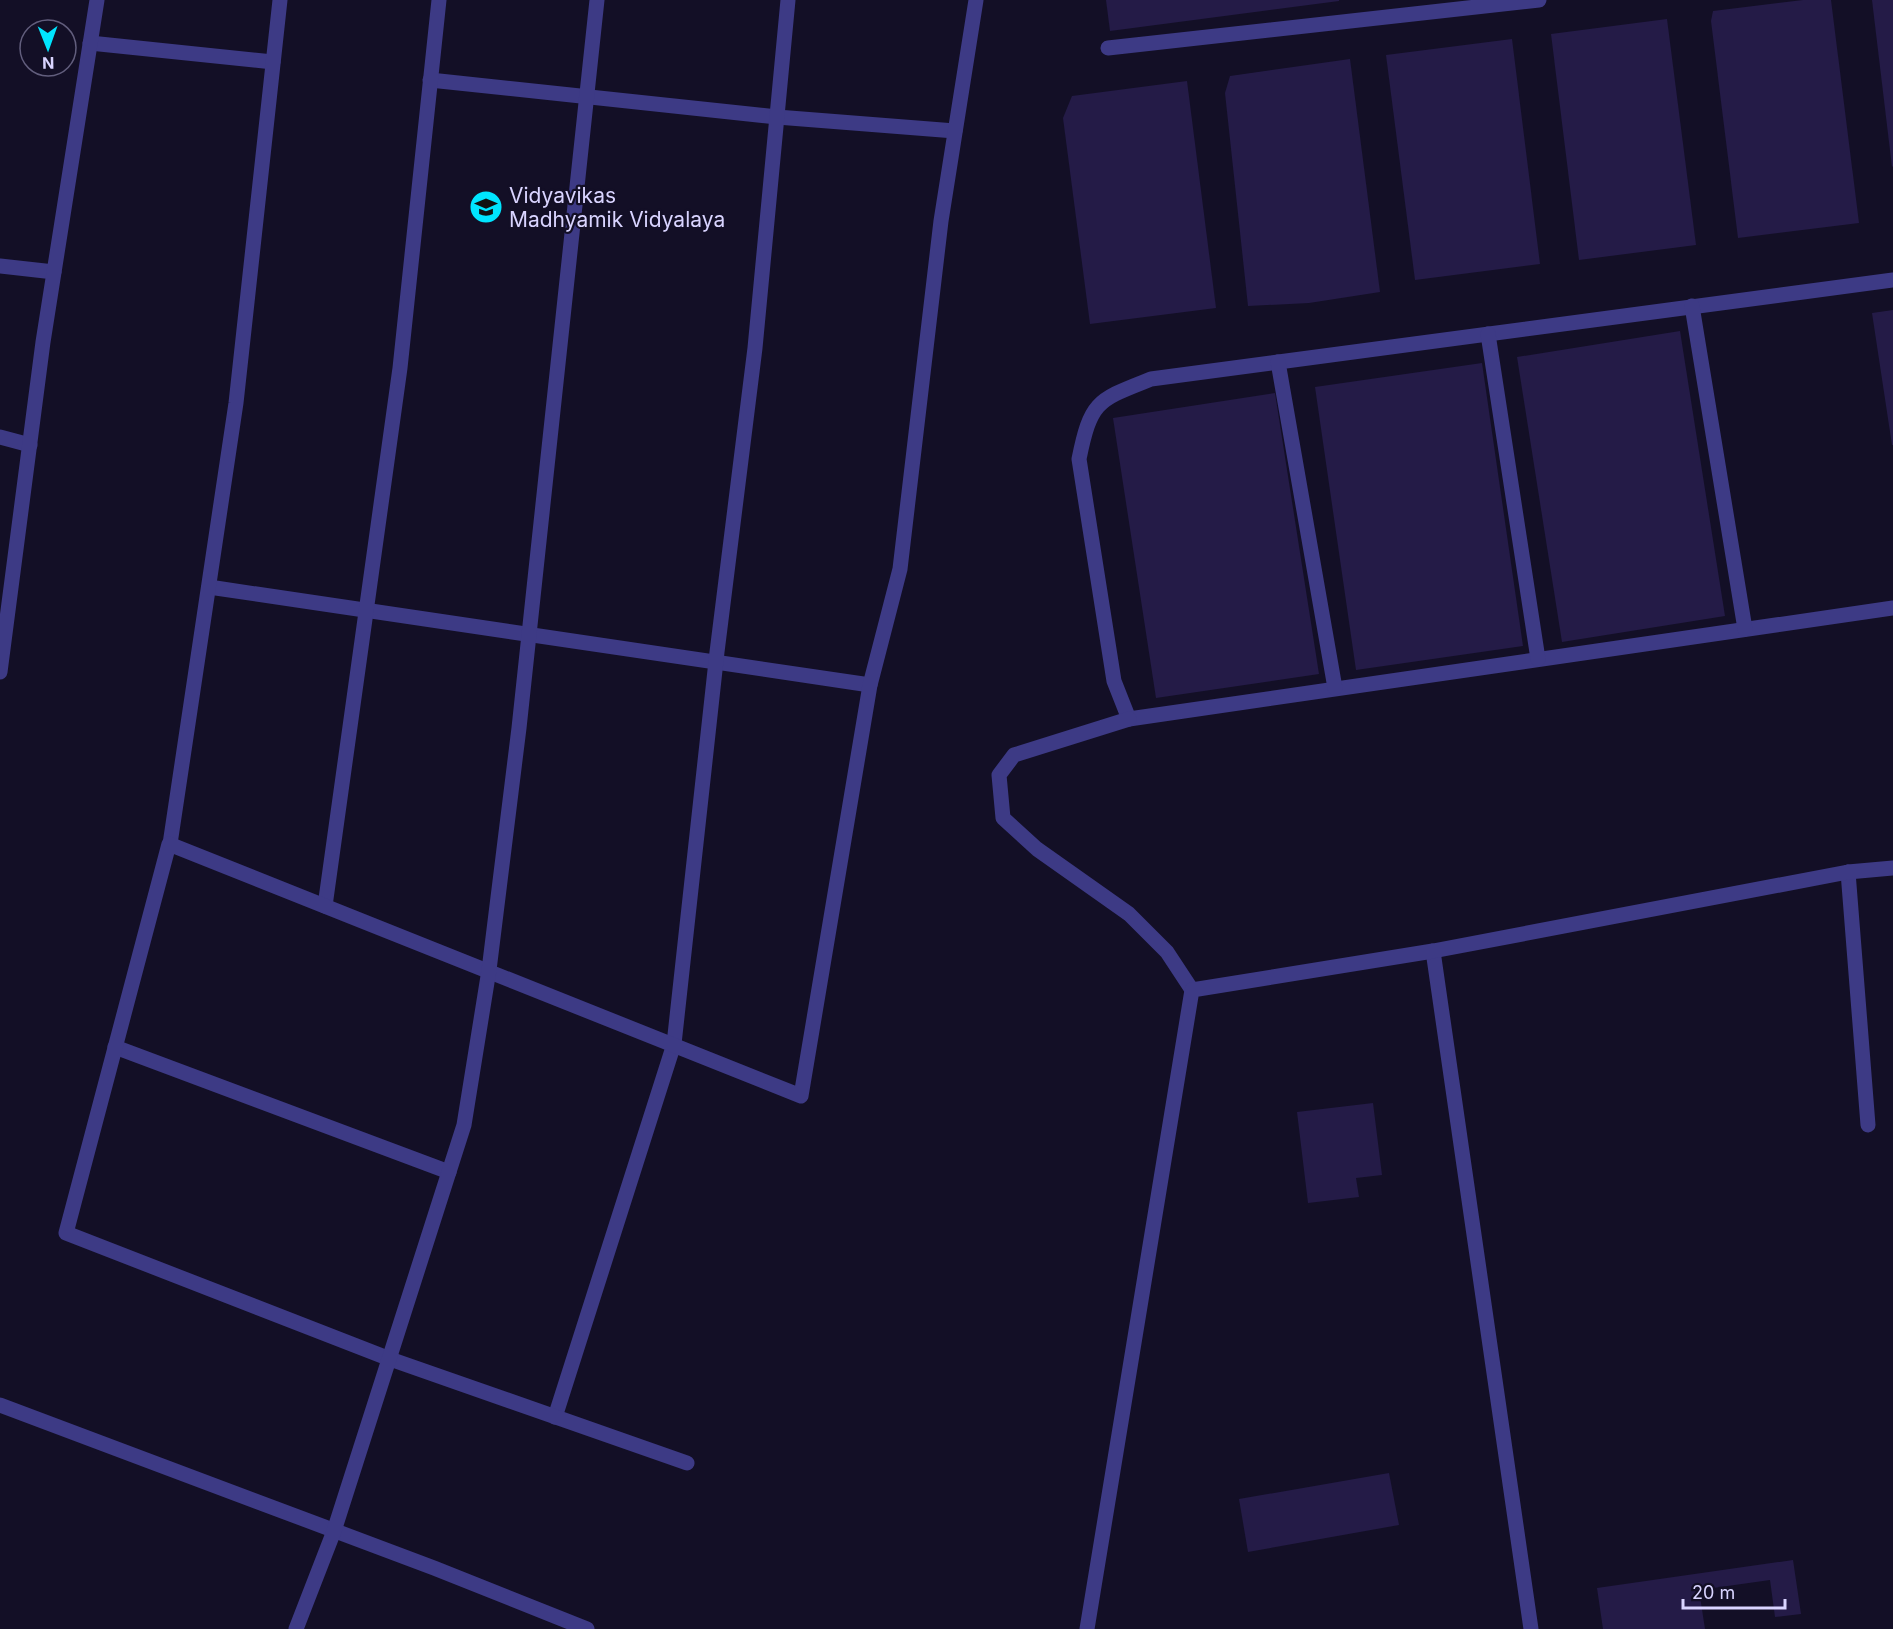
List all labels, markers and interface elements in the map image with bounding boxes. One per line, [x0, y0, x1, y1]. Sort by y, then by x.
north arrow [18, 18, 78, 78]
text: N [42, 53, 55, 73]
place label: Vidyavikas Madhyamik Vidyalaya [509, 183, 725, 232]
school or university icon: Vidyavikas Madhyamik Vidyalaya [468, 189, 504, 225]
scale bar [1683, 1572, 1785, 1610]
text: 20 m [1692, 1582, 1735, 1603]

